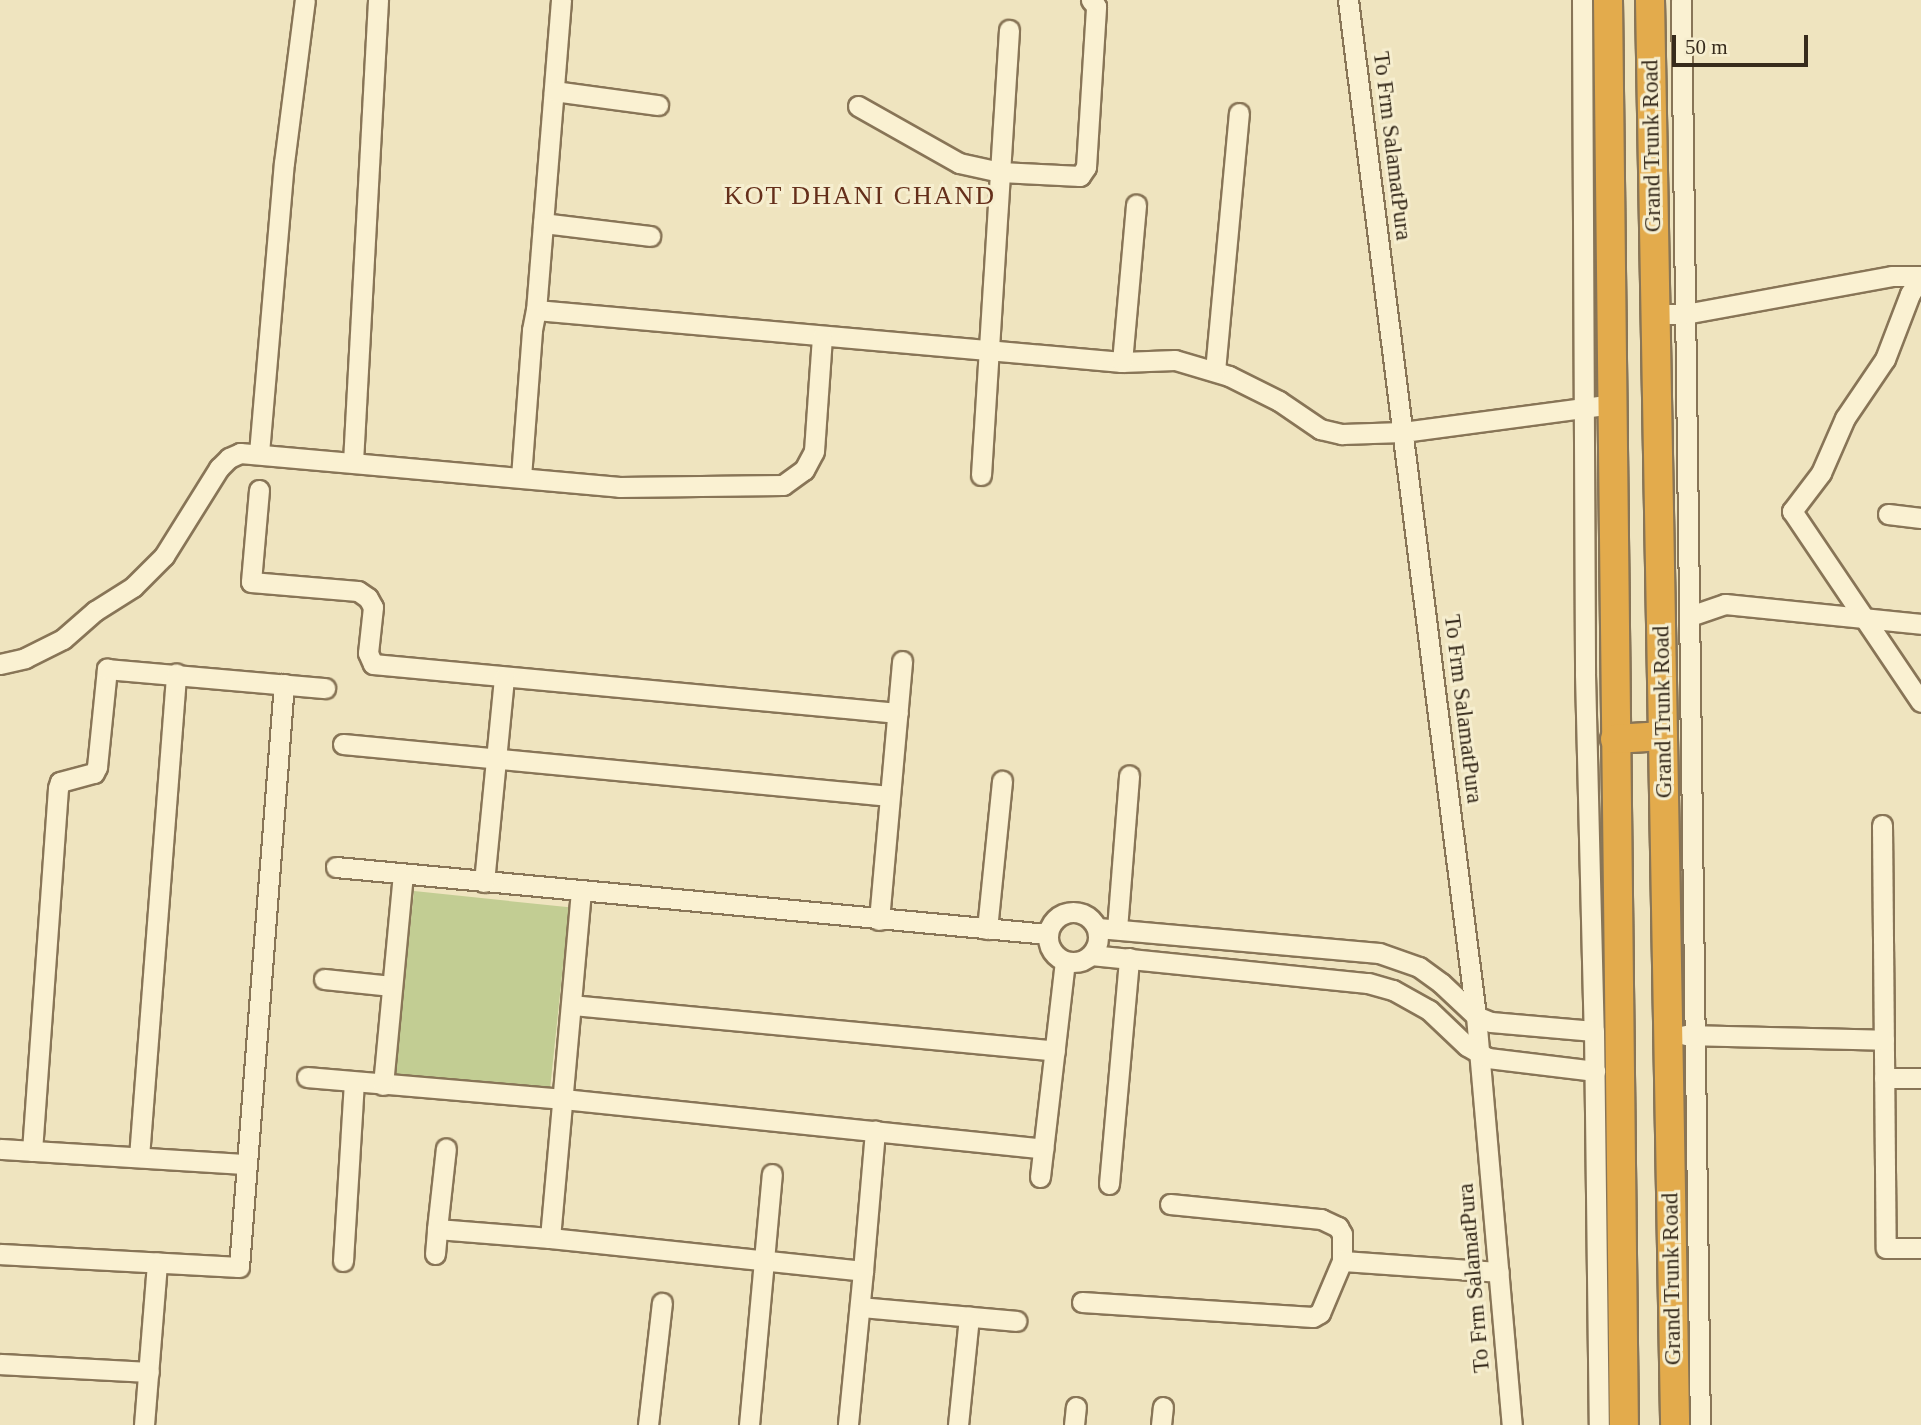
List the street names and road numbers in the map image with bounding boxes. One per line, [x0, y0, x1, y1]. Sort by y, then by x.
street label: To Frm SalamatPura [1367, 50, 1417, 242]
street label: Grand Trunk Road [1637, 59, 1667, 233]
street label: To Frm SalamatPura [1438, 613, 1488, 805]
street label: Grand Trunk Road [1648, 625, 1678, 799]
street label: To Frm SalamatPura [1452, 1182, 1496, 1374]
street label: Grand Trunk Road [1657, 1192, 1687, 1366]

